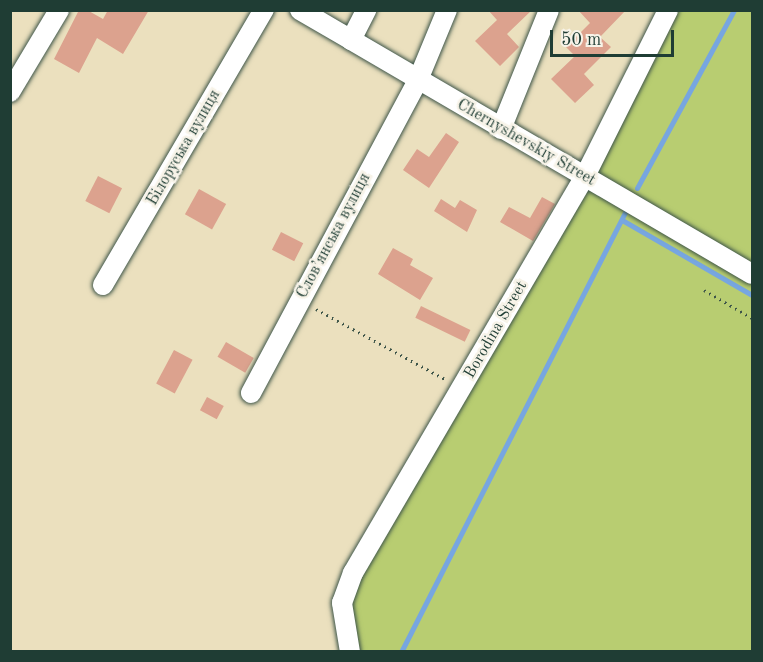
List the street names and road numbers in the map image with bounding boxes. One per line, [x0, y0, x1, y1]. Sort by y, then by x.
street label: Білоруська вулиця [143, 87, 225, 209]
street label: Chernyshevskiy Street [453, 95, 599, 191]
street label: Слов’янська вулиця [293, 170, 375, 302]
street label: Borodina Street [460, 278, 532, 382]

